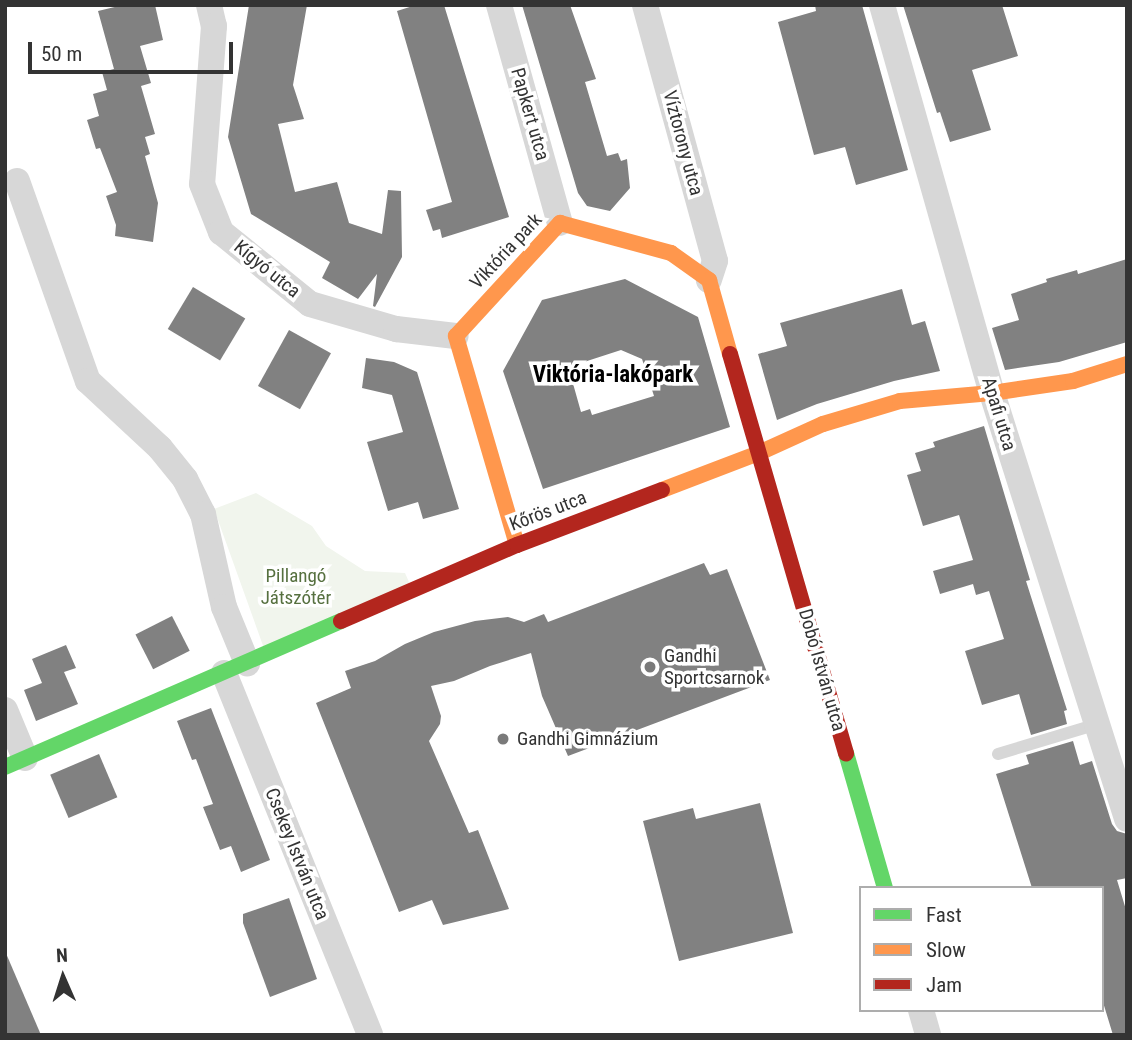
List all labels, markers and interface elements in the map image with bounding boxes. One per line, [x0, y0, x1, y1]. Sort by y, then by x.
scale bar [32, 28, 236, 72]
text: 50 m [41, 42, 82, 66]
street label: Papkert utca [506, 65, 554, 163]
street label: Víztorony utca [658, 88, 708, 198]
street label: Viktória park [465, 208, 547, 294]
street label: Kígyó utca [229, 235, 305, 303]
district label: Viktória-lakópark [533, 361, 693, 389]
street label: Apafi utca [977, 374, 1021, 454]
street label: Kőrös utca [506, 486, 590, 536]
park label: Pillangó Játszótér [261, 565, 331, 609]
street label: Dobó István utca [794, 606, 850, 734]
place label: Gandhi Sportcsarnok [664, 645, 764, 689]
marker: Gandhi Sportcsarnok [642, 659, 658, 675]
place label: Gandhi Gimnázium [517, 728, 658, 750]
marker: Gandhi Gimnázium [495, 731, 511, 747]
street label: Csekey István utca [260, 785, 334, 923]
legend [859, 886, 1104, 1012]
text: Fast [926, 903, 962, 927]
text: Slow [926, 938, 966, 962]
north arrow [28, 942, 98, 1012]
text: N [55, 944, 68, 967]
text: Jam [926, 973, 962, 997]

